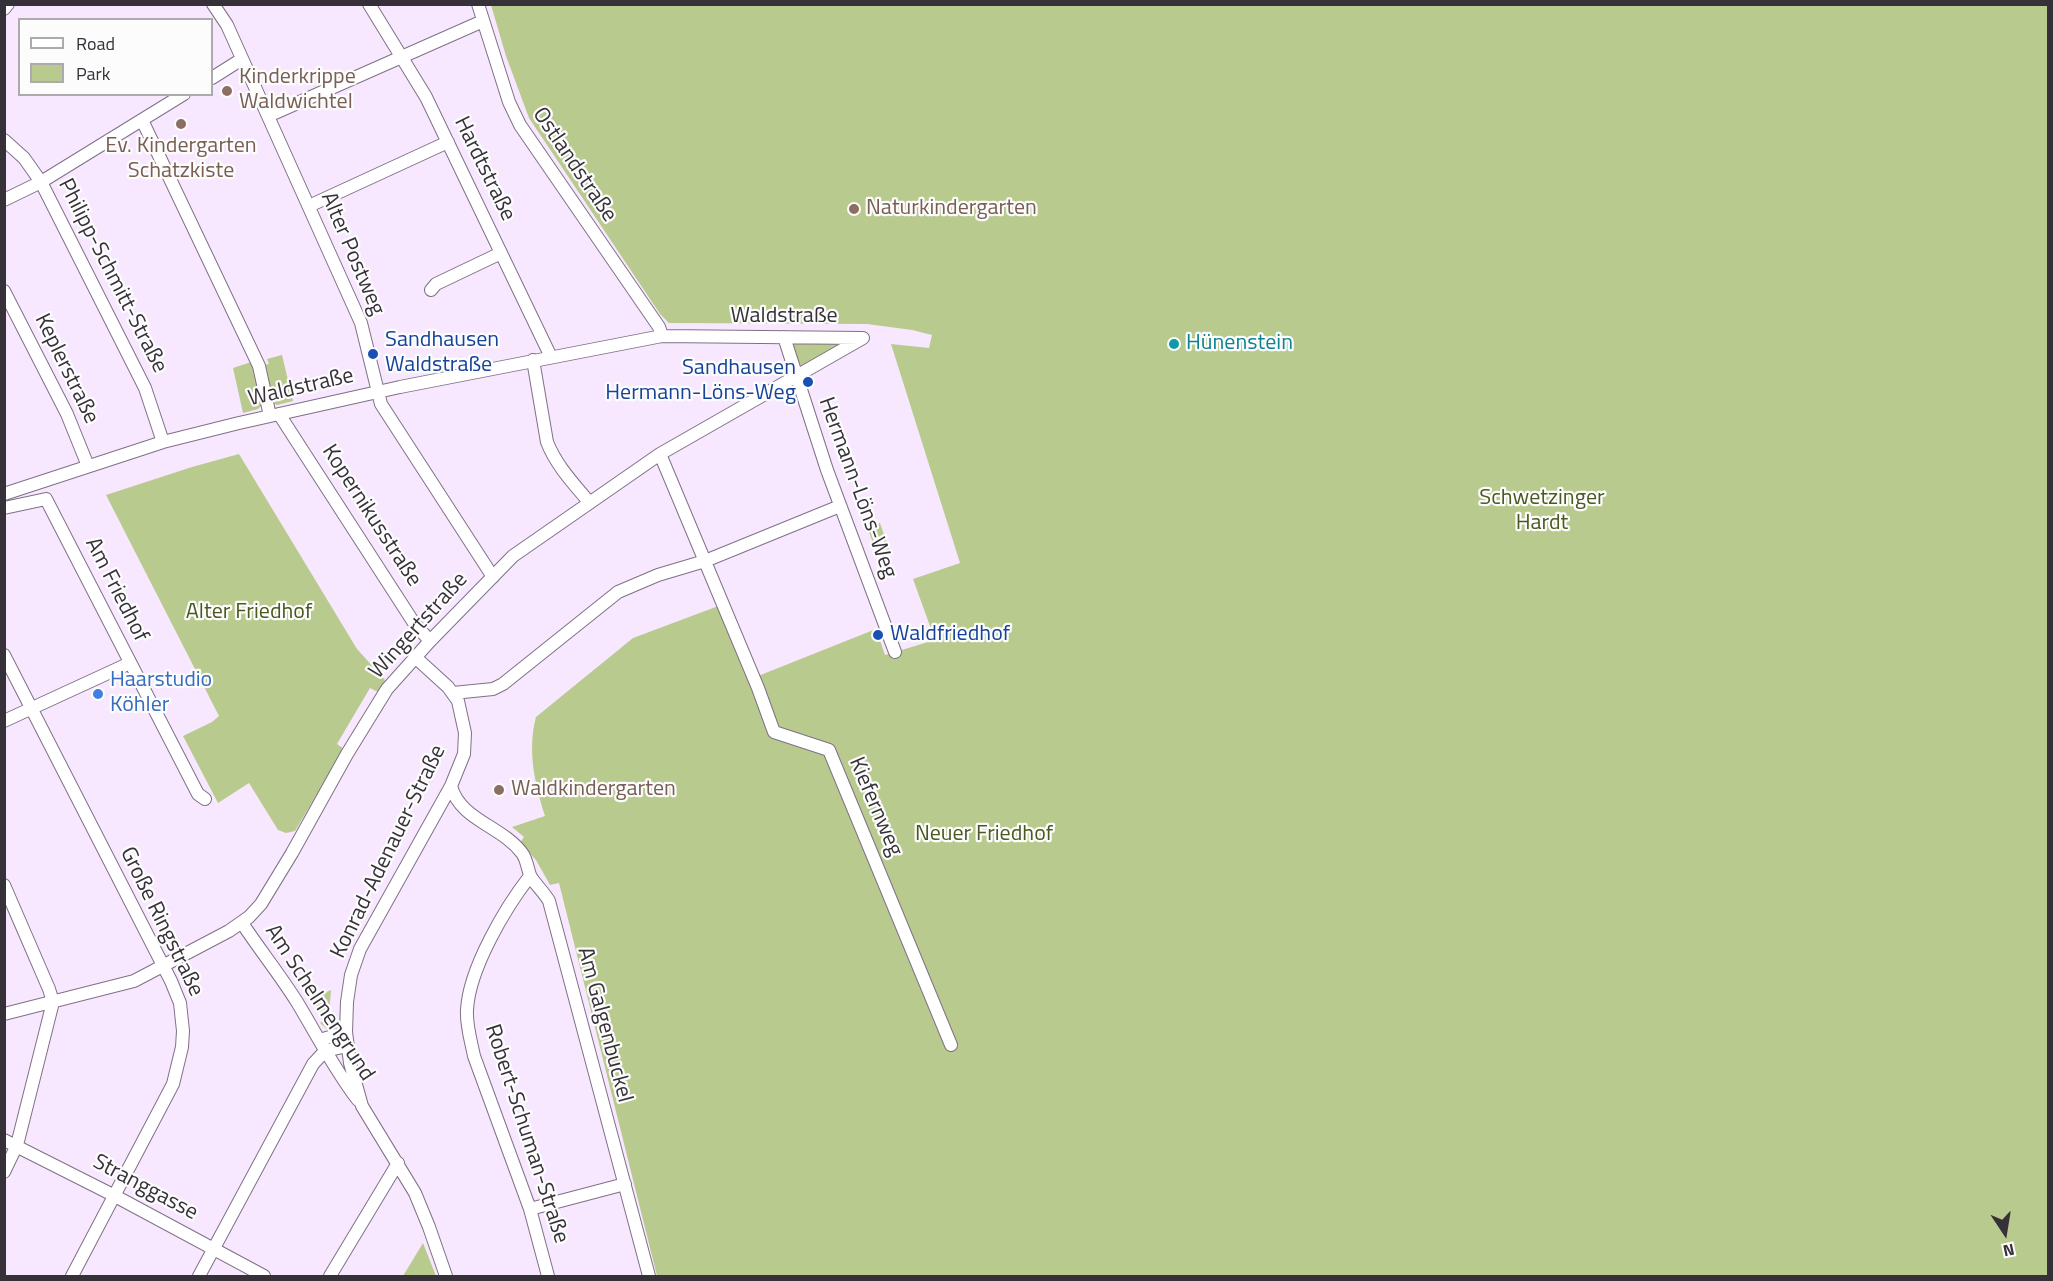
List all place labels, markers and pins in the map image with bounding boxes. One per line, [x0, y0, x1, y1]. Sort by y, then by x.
place label: Kinderkrippe Waldwichtel [239, 65, 356, 116]
marker: Kinderkrippe Waldwichtel [220, 84, 234, 98]
marker: Ev. Kindergarten Schatzkiste [174, 117, 188, 131]
place label: Ev. Kindergarten Schatzkiste [105, 134, 257, 186]
place label: Naturkindergarten [866, 196, 1037, 222]
marker: Naturkindergarten [847, 202, 861, 216]
place label: Sandhausen Waldstraße [385, 328, 499, 380]
place label: Hünenstein [1186, 331, 1293, 357]
marker: Hünenstein [1167, 337, 1181, 351]
marker: Sandhausen Waldstraße [366, 347, 380, 361]
place label: Sandhausen Hermann-Löns-Weg [605, 356, 796, 408]
marker: Sandhausen Hermann-Löns-Weg [801, 375, 815, 389]
place label: Waldfriedhof [890, 622, 1010, 648]
marker: Waldfriedhof [871, 628, 885, 642]
place label: Haarstudio Köhler [110, 668, 212, 720]
marker: Haarstudio Köhler [91, 687, 105, 701]
place label: Waldkindergarten [511, 777, 676, 803]
marker: Waldkindergarten [492, 783, 506, 797]

